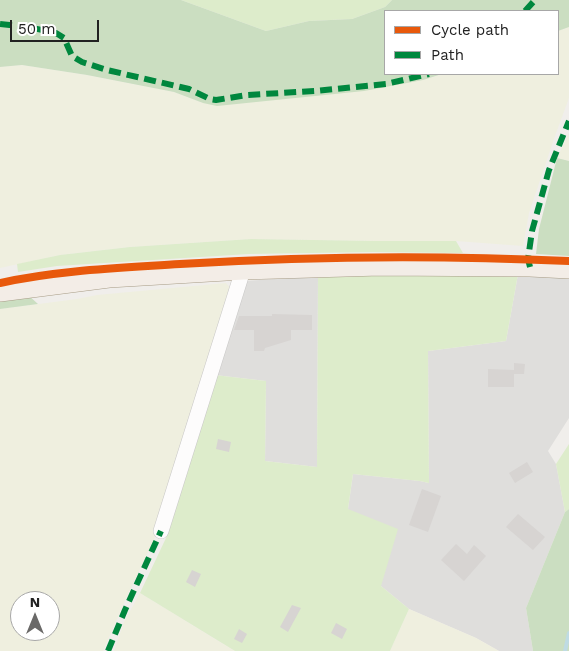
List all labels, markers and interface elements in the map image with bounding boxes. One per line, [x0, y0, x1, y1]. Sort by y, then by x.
scale bar [12, 10, 101, 42]
legend [384, 10, 559, 75]
text: 50 m [18, 20, 55, 38]
text: Cycle path [431, 21, 509, 39]
text: Path [431, 46, 464, 64]
north arrow [10, 591, 60, 641]
text: N [30, 594, 40, 610]

